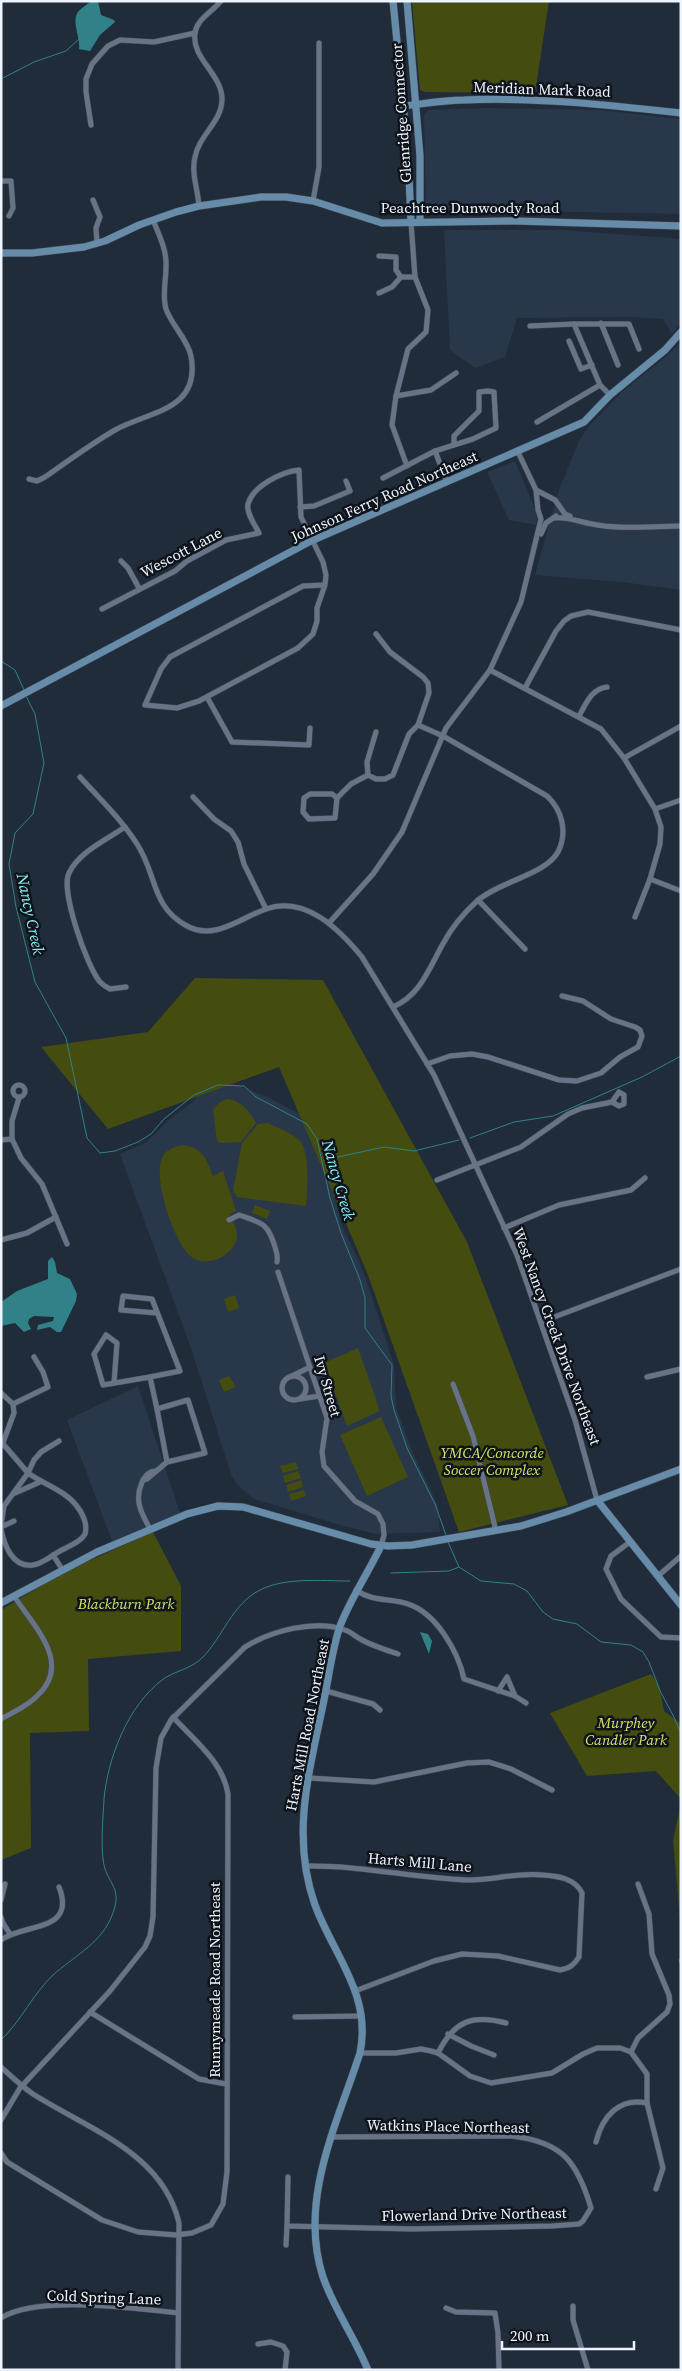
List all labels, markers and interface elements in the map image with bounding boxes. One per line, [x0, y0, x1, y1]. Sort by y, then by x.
street label: Glenridge Connector [386, 42, 416, 183]
street label: Meridian Mark Road [473, 76, 612, 102]
street label: Peachtree Dunwoody Road [381, 197, 560, 218]
street label: Johnson Ferry Road Northeast [286, 445, 481, 547]
street label: Wescott Lane [137, 522, 226, 582]
water label: Nancy Creek [11, 870, 50, 957]
water label: Nancy Creek [317, 1136, 361, 1223]
street label: West Nancy Creek Drive Northeast [508, 1224, 606, 1448]
street label: Ivy Street [309, 1353, 347, 1419]
park label: YMCA/Concorde Soccer Complex [440, 1442, 544, 1480]
park label: Blackburn Park [77, 1593, 175, 1614]
street label: Harts Mill Road Northeast [280, 1637, 334, 1813]
park label: Murphey Candler Park [585, 1712, 668, 1750]
street label: Harts Mill Lane [367, 1847, 473, 1877]
street label: Runnymeade Road Northeast [204, 1882, 225, 2078]
street label: Watkins Place Northeast [366, 2114, 530, 2138]
street label: Flowerland Drive Northeast [381, 2202, 567, 2226]
street label: Cold Spring Lane [46, 2285, 162, 2310]
scale bar [502, 2318, 634, 2350]
text: 200 m [510, 2325, 550, 2346]

